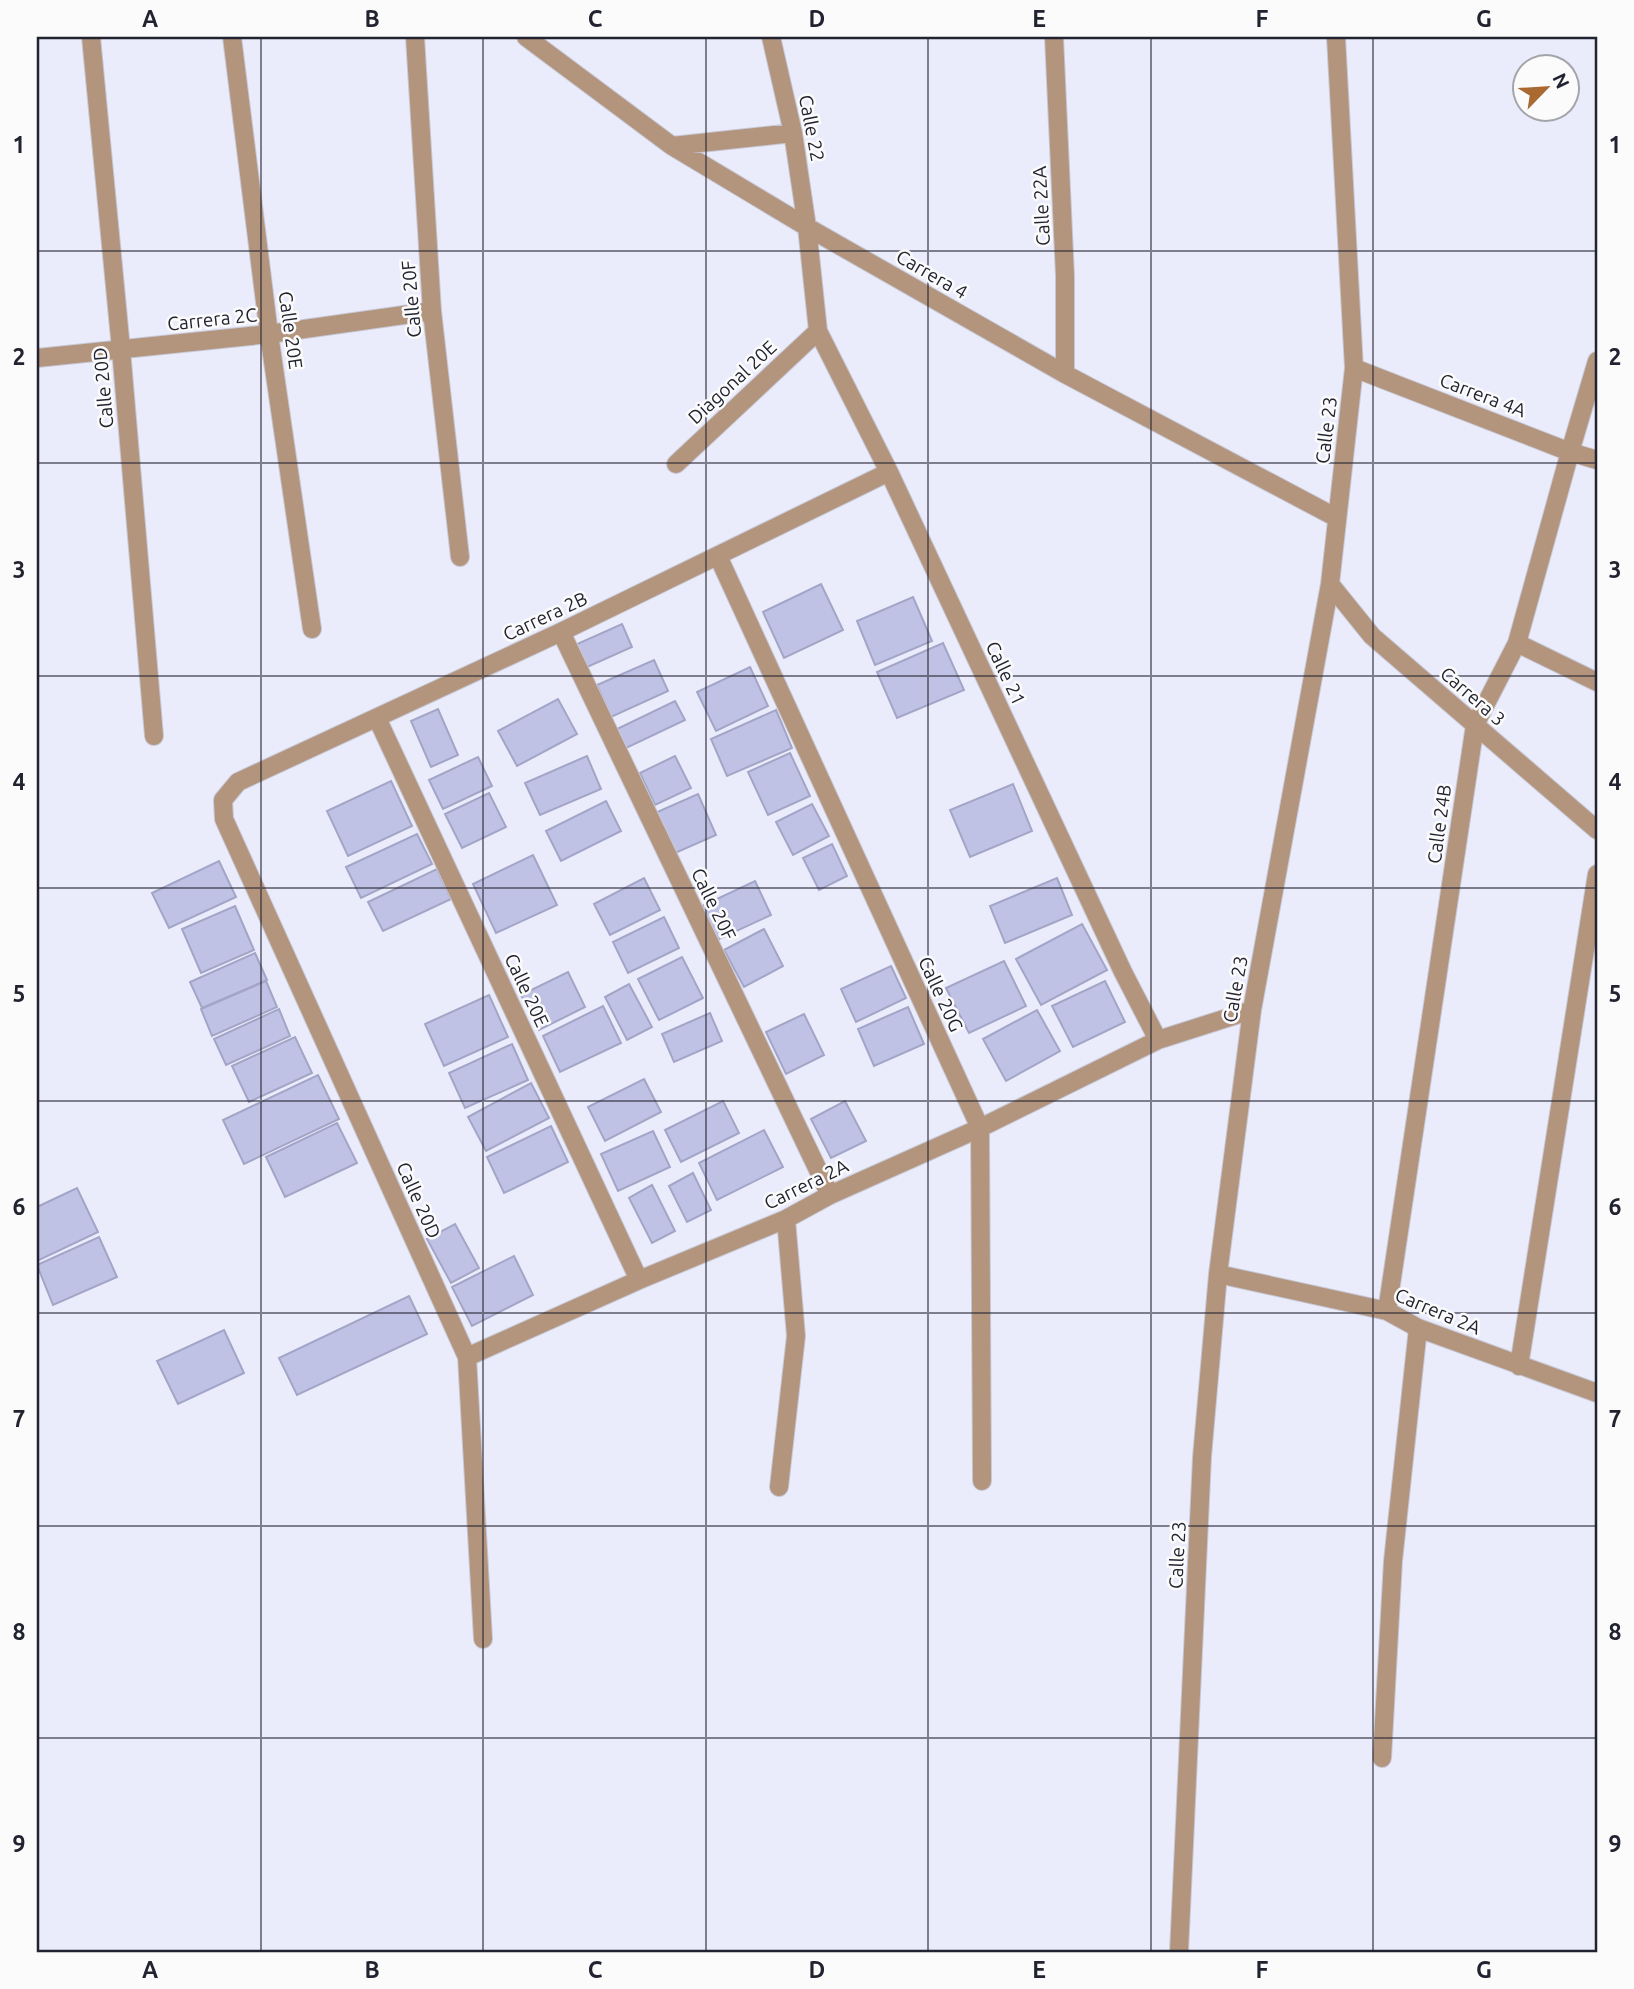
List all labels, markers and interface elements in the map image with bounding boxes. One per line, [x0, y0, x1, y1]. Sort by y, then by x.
text: A [142, 6, 158, 31]
text: B [364, 6, 380, 31]
text: C [588, 6, 603, 31]
text: D [809, 6, 825, 31]
text: E [1032, 6, 1046, 31]
text: F [1256, 6, 1269, 31]
text: G [1476, 6, 1492, 31]
north arrow [1512, 52, 1582, 122]
text: N [1548, 70, 1574, 92]
street label: Calle 22 [795, 93, 829, 163]
text: 1 [13, 132, 25, 157]
text: 1 [1609, 132, 1621, 157]
street label: Calle 22A [1028, 165, 1054, 247]
street label: Carrera 4 [893, 245, 971, 303]
street label: Calle 20F [397, 259, 425, 339]
street label: Calle 20E [275, 290, 307, 370]
street label: Carrera 2C [166, 303, 258, 335]
street label: Diagonal 20E [684, 336, 780, 428]
text: 2 [13, 344, 25, 369]
text: 2 [1609, 344, 1621, 369]
street label: Calle 20D [89, 347, 117, 429]
street label: Carrera 4A [1437, 368, 1530, 422]
street label: Calle 23 [1311, 395, 1341, 465]
text: 3 [13, 557, 25, 582]
text: 3 [1609, 557, 1621, 582]
street label: Carrera 2B [499, 587, 591, 645]
street label: Calle 21 [982, 638, 1030, 708]
street label: Carrera 3 [1436, 662, 1510, 730]
text: 4 [13, 769, 26, 794]
text: 4 [1609, 769, 1622, 794]
street label: Calle 24B [1423, 783, 1455, 865]
street label: Calle 20F [687, 864, 741, 944]
street label: Calle 20E [500, 950, 554, 1030]
street label: Calle 20G [914, 953, 968, 1035]
street label: Calle 23 [1218, 954, 1252, 1024]
text: 5 [13, 981, 25, 1006]
text: 5 [1609, 981, 1621, 1006]
street label: Carrera 2A [760, 1154, 852, 1214]
street label: Calle 20D [392, 1158, 446, 1242]
text: 6 [13, 1194, 26, 1219]
text: 6 [1609, 1194, 1622, 1219]
street label: Carrera 2A [1392, 1283, 1485, 1339]
text: 7 [13, 1406, 25, 1431]
text: 7 [1609, 1406, 1621, 1431]
street label: Calle 23 [1164, 1521, 1190, 1589]
text: 8 [13, 1619, 25, 1644]
text: 8 [1609, 1619, 1621, 1644]
text: 9 [13, 1831, 25, 1856]
text: 9 [1609, 1831, 1621, 1856]
text: A [142, 1957, 158, 1982]
text: B [364, 1957, 380, 1982]
text: C [588, 1957, 603, 1982]
text: D [809, 1957, 825, 1982]
text: E [1032, 1957, 1046, 1982]
text: F [1256, 1957, 1269, 1982]
text: G [1476, 1957, 1492, 1982]

